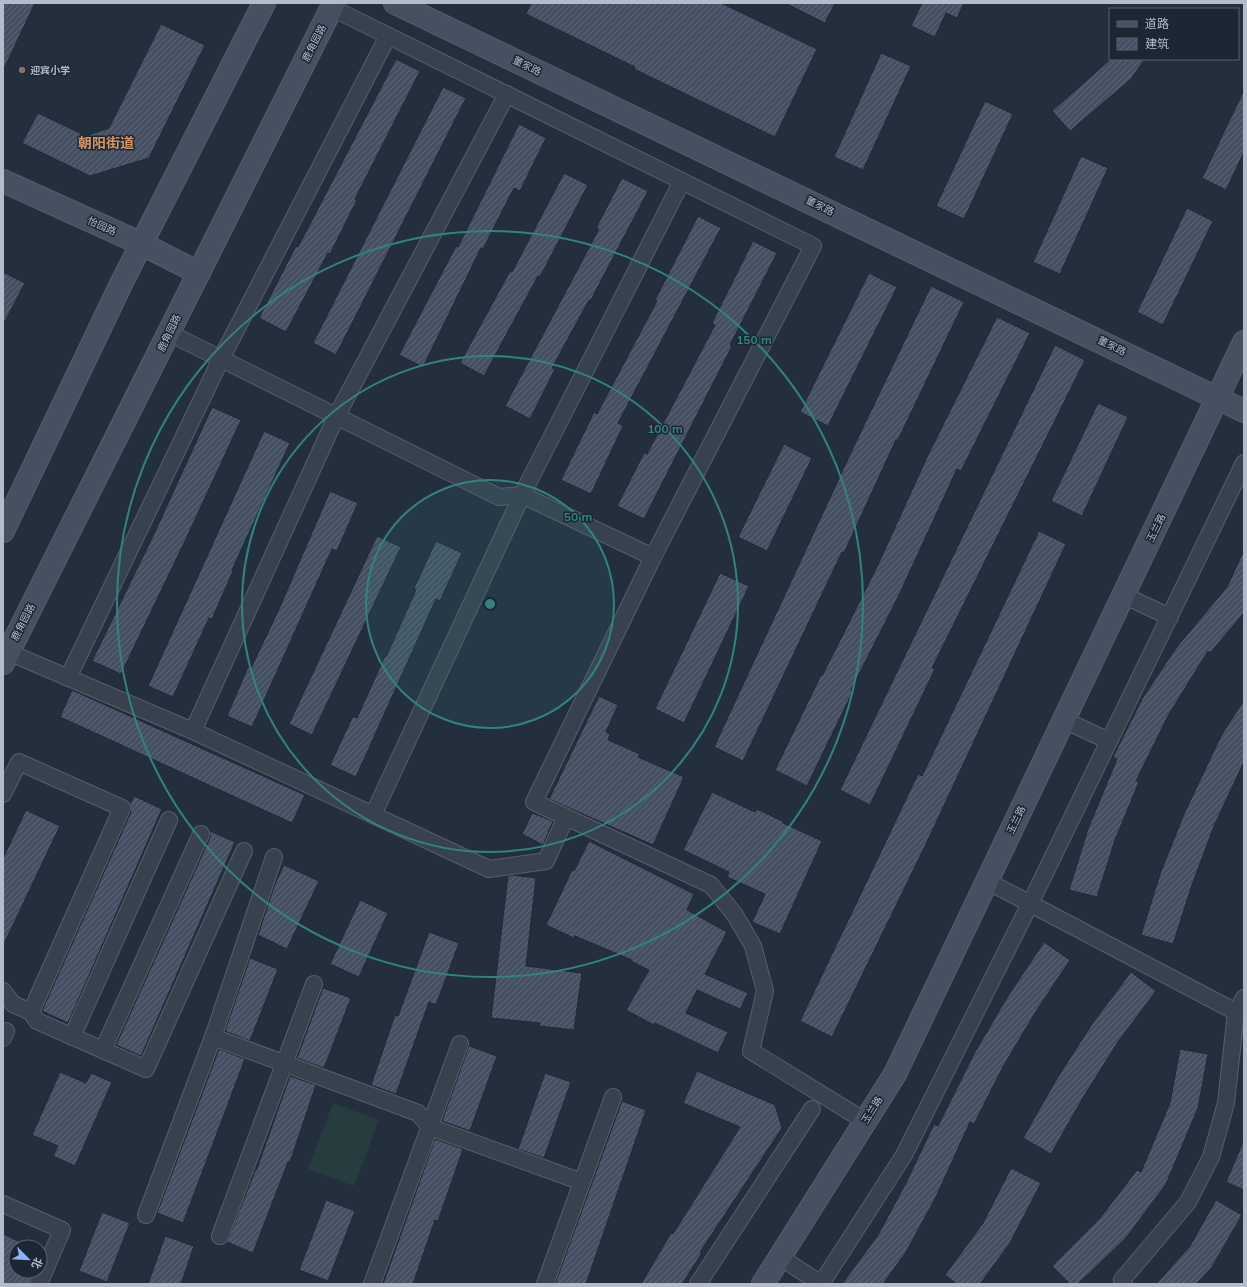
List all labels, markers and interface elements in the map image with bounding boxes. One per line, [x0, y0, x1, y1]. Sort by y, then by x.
legend [1109, 8, 1239, 60]
text: 道路 [1145, 16, 1169, 31]
street label: 鹿角园路 [299, 22, 329, 64]
text: 建筑 [1145, 36, 1169, 51]
street label: 董家路 [511, 54, 543, 78]
place label: 迎宾小学 [30, 64, 70, 77]
marker: 迎宾小学 [17, 65, 27, 75]
district label: 朝阳街道 [78, 134, 134, 152]
street label: 董家路 [804, 194, 836, 218]
street label: 怡园路 [86, 214, 118, 238]
street label: 鹿角园路 [154, 312, 184, 354]
text: 150 m [736, 332, 772, 347]
street label: 董家路 [1096, 334, 1128, 358]
text: 100 m [647, 421, 683, 436]
text: 50 m [564, 509, 592, 524]
street label: 玉兰路 [1144, 512, 1168, 544]
centre of rings [483, 597, 497, 611]
street label: 鹿角园路 [8, 601, 38, 643]
street label: 玉兰路 [1004, 804, 1028, 836]
street label: 玉兰路 [859, 1094, 885, 1126]
north arrow [8, 1239, 48, 1279]
text: 北 [29, 1255, 46, 1271]

